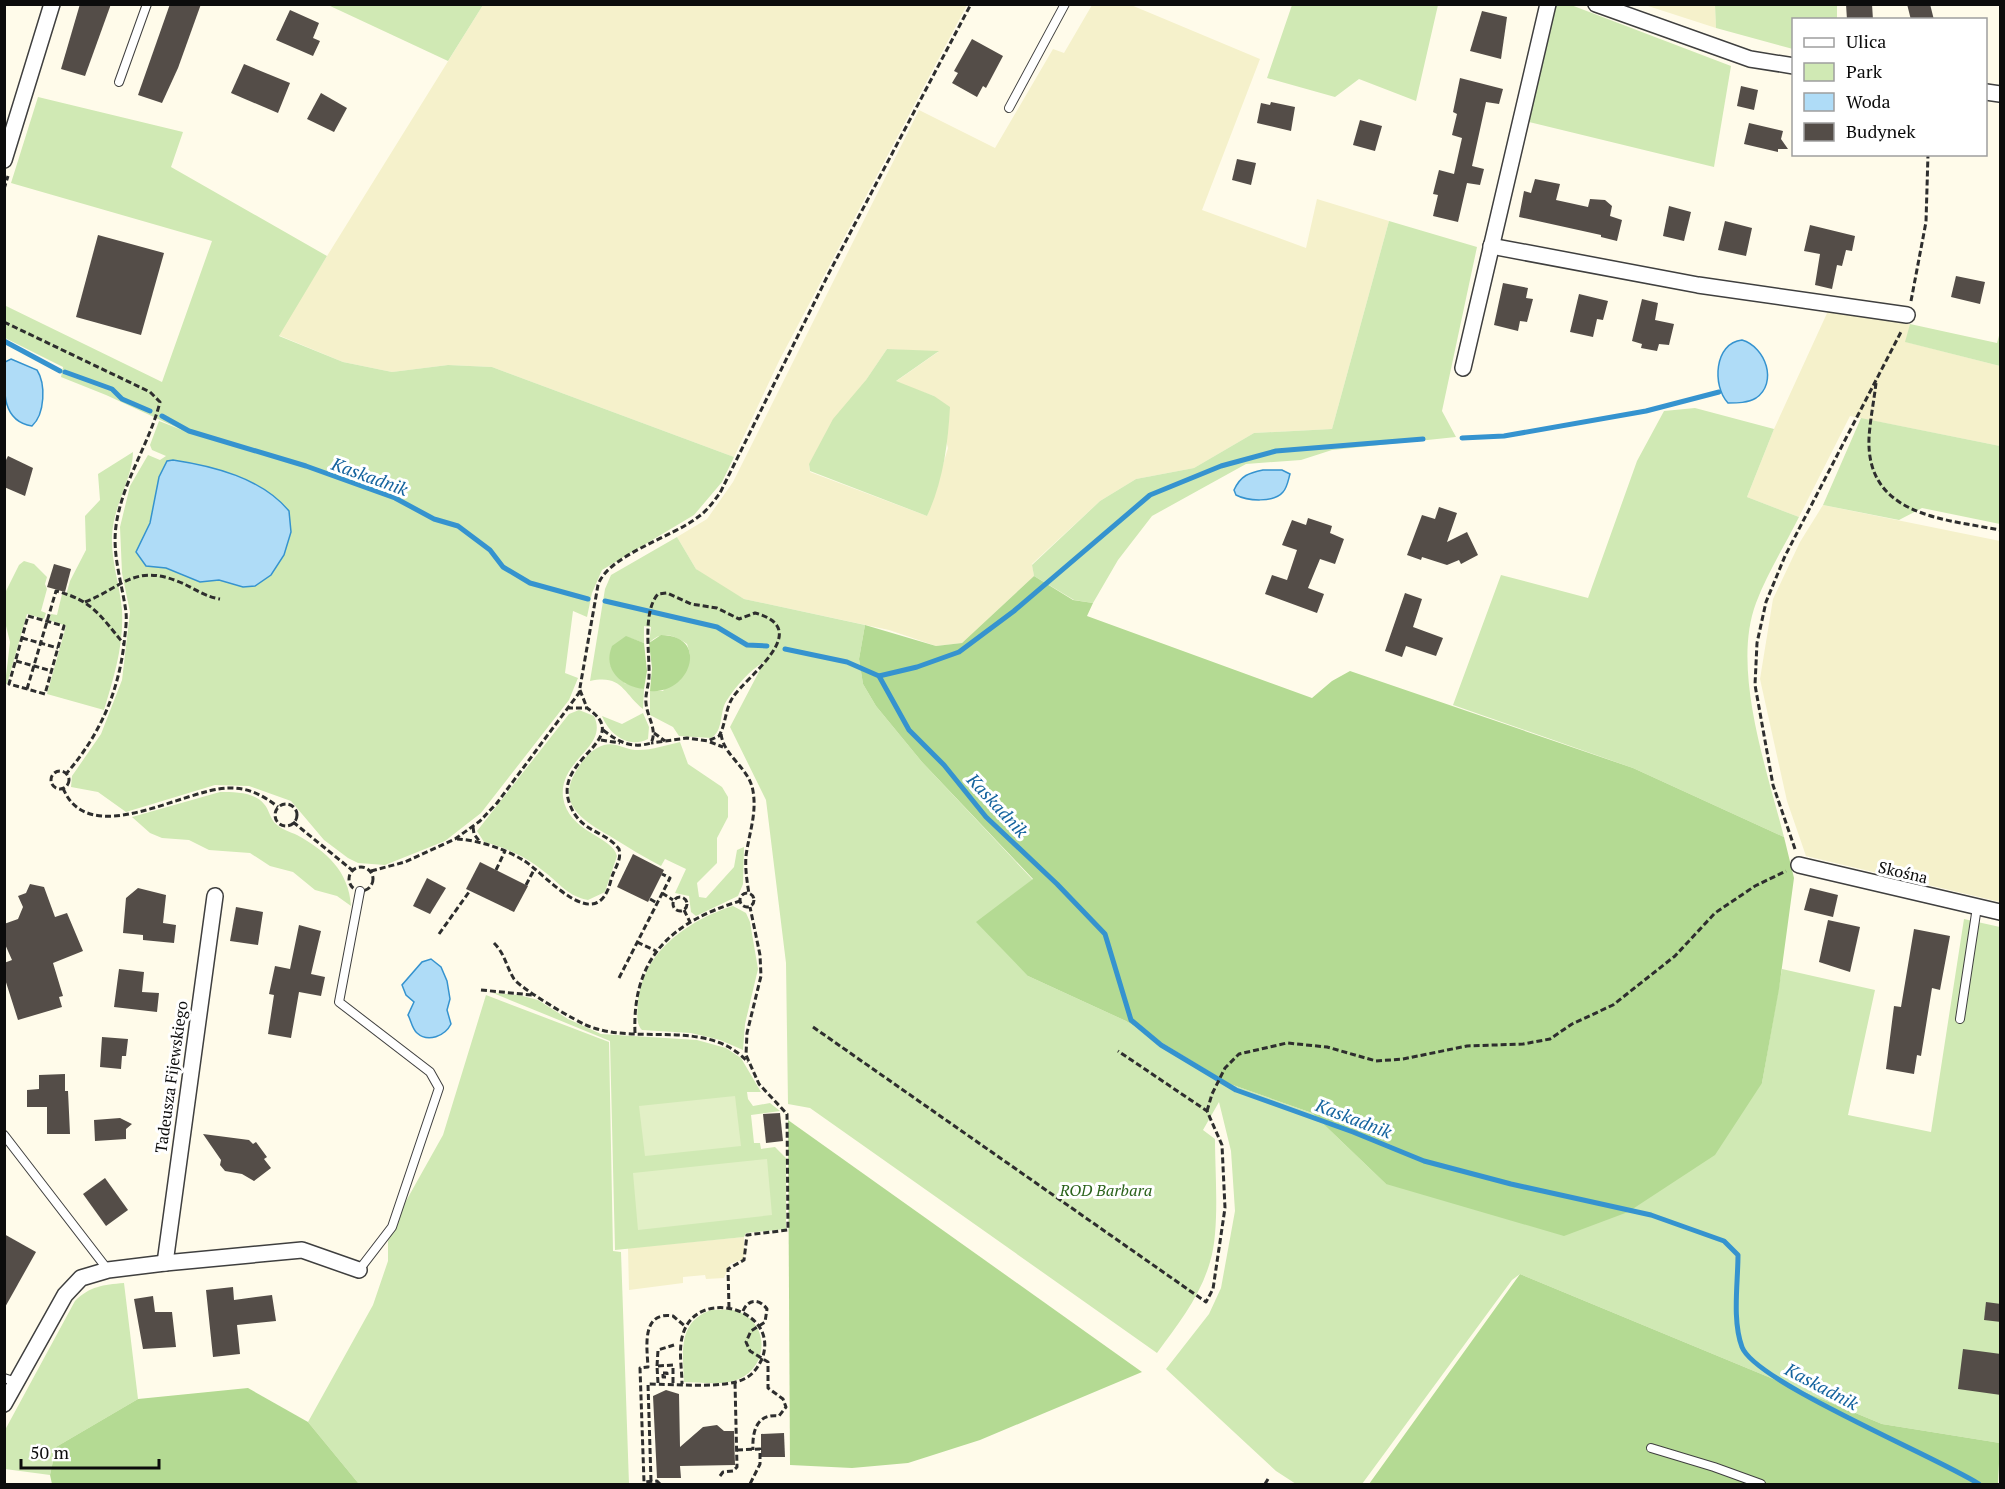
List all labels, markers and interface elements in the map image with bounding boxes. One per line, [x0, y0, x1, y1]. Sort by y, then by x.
legend [1792, 18, 1987, 156]
text: Ulica [1846, 29, 1886, 53]
text: Park [1846, 59, 1883, 83]
text: Woda [1846, 89, 1891, 113]
text: Budynek [1846, 119, 1916, 143]
water label: Kaskadnik [328, 451, 412, 501]
water label: Kaskadnik [961, 767, 1034, 843]
street label: Skośna [1876, 856, 1930, 888]
street label: Tadeusza Fijewskiego [149, 999, 193, 1155]
water label: Kaskadnik [1312, 1092, 1396, 1144]
park label: ROD Barbara [1059, 1179, 1152, 1201]
water label: Kaskadnik [1780, 1356, 1863, 1415]
scale bar [21, 1432, 159, 1470]
text: 50 m [30, 1440, 70, 1464]

